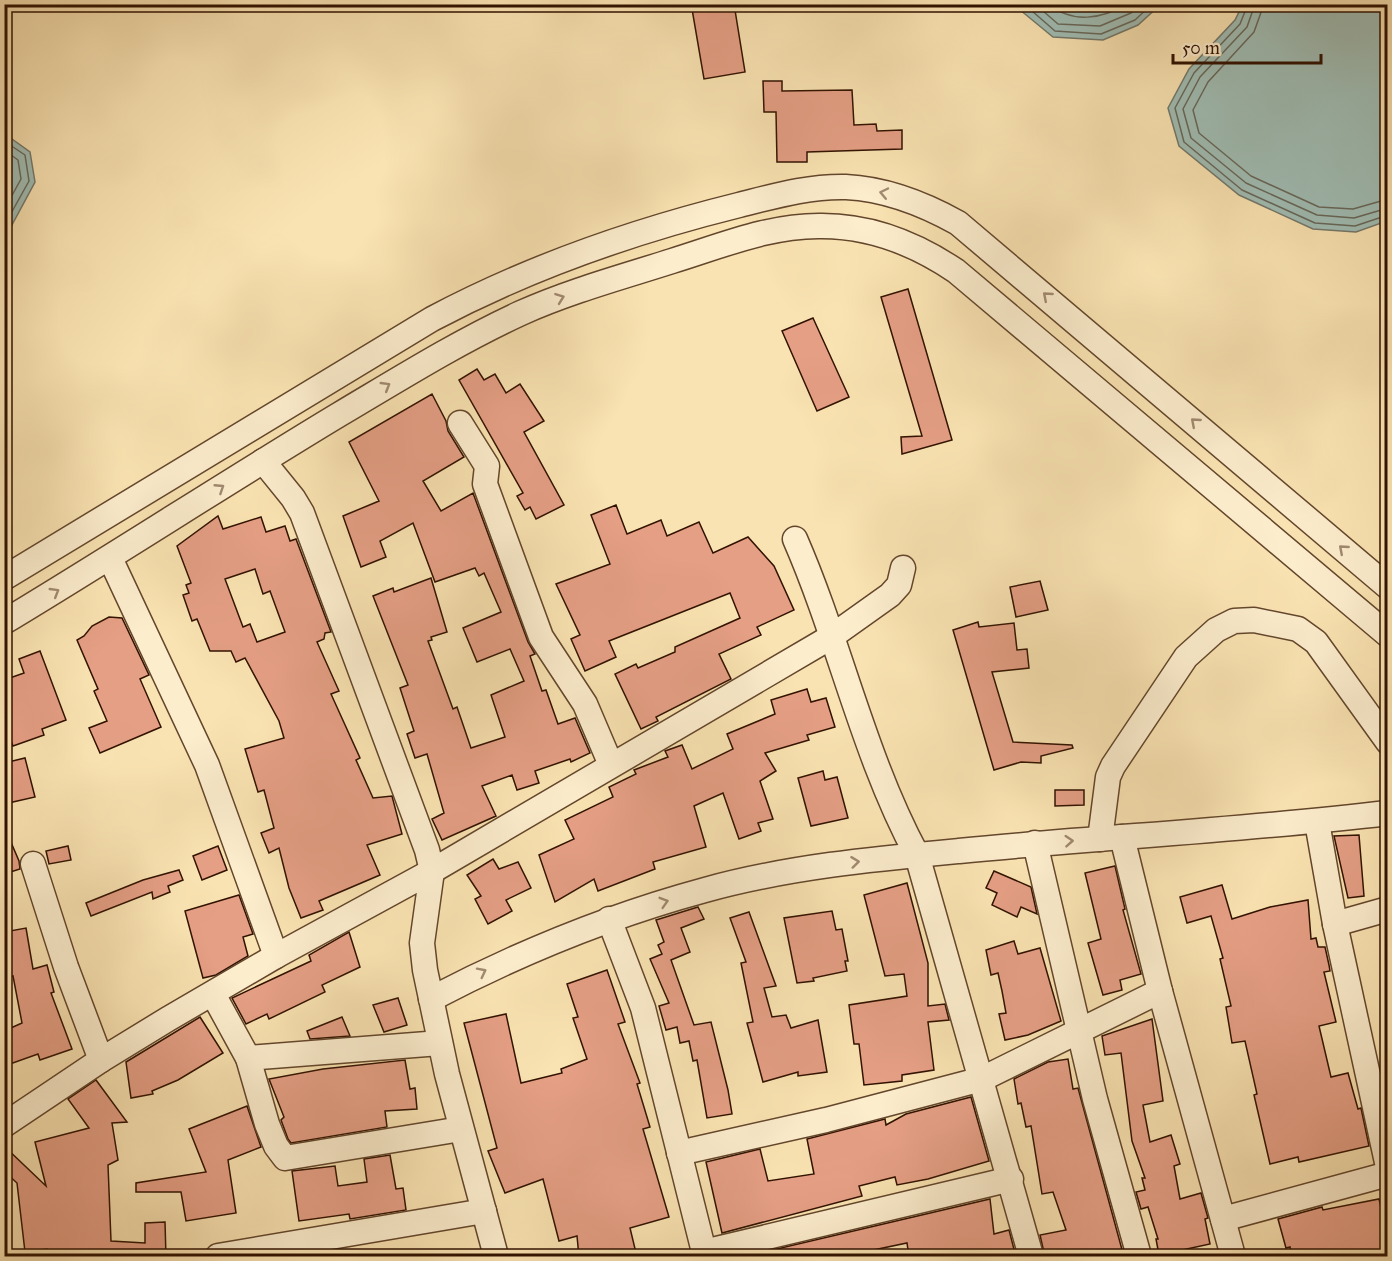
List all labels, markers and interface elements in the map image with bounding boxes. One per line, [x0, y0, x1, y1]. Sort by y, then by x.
scale bar [1173, 27, 1322, 65]
text: 50 m [1182, 37, 1220, 59]
one-way arrow [879, 187, 889, 200]
one-way arrow [554, 292, 564, 305]
one-way arrow [1043, 292, 1054, 303]
one-way arrow [380, 382, 390, 394]
one-way arrow [1191, 418, 1202, 429]
one-way arrow [213, 484, 224, 495]
one-way arrow [1339, 545, 1350, 556]
one-way arrow [49, 587, 59, 599]
one-way arrow [1065, 835, 1074, 848]
one-way arrow [850, 857, 859, 869]
one-way arrow [658, 897, 669, 909]
one-way arrow [476, 968, 487, 980]

